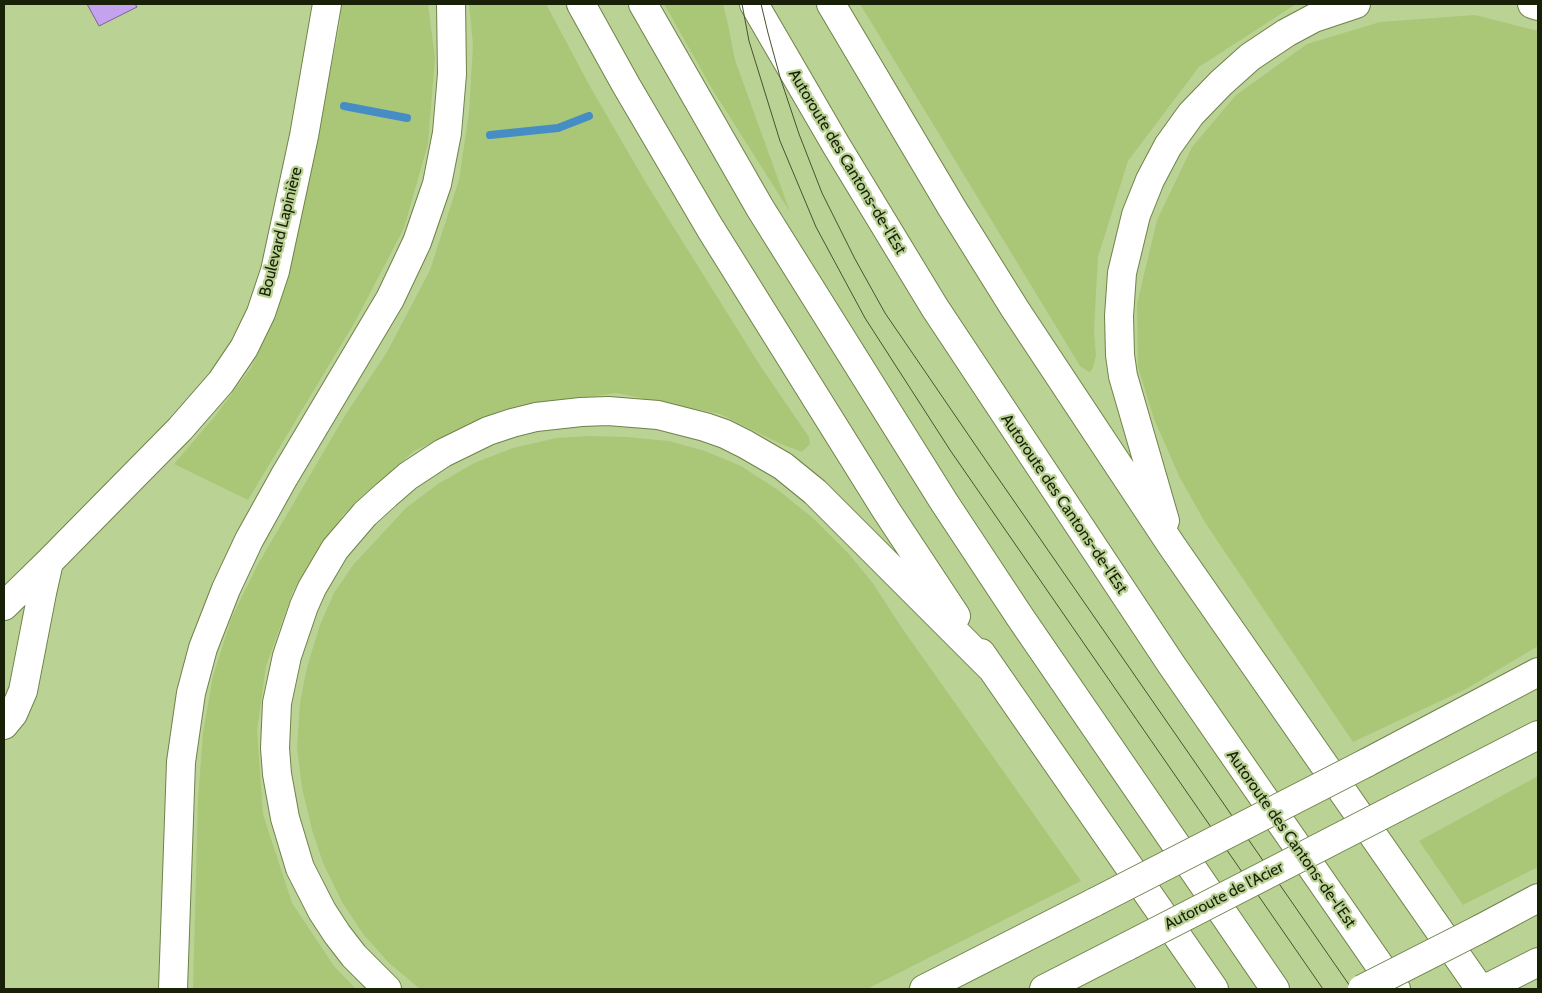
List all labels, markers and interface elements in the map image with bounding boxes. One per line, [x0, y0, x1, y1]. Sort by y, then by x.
street label: Autoroute des Cantons-de-l'Est [784, 66, 910, 258]
street label: Boulevard Lapinière [256, 165, 306, 299]
street label: Autoroute des Cantons-de-l'Est [997, 411, 1131, 597]
street label: Autoroute des Cantons-de-l'Est [1222, 746, 1360, 932]
street label: Autoroute de l'Acier [1161, 858, 1287, 934]

